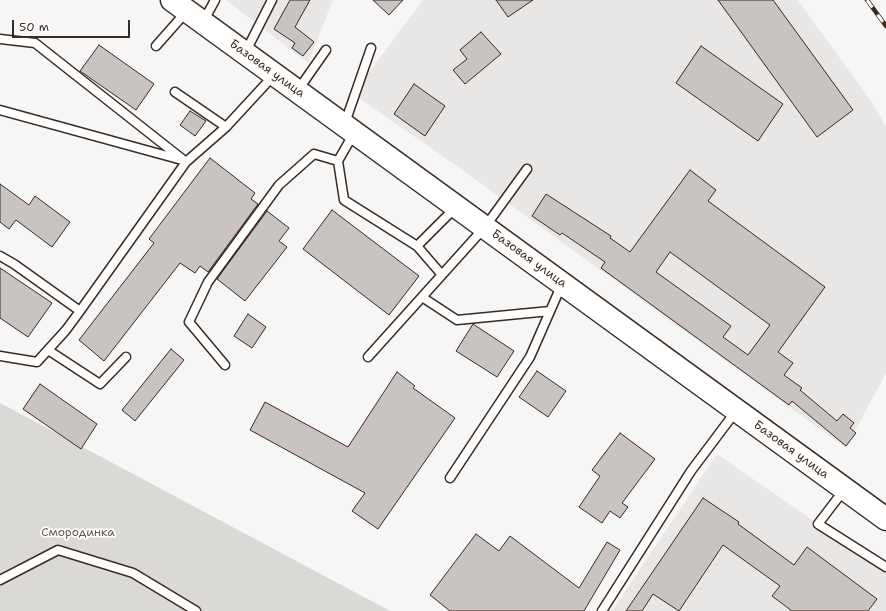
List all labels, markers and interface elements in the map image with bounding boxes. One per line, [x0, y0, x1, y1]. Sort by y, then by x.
scale bar [14, 12, 132, 38]
text: 50 m [19, 19, 49, 35]
street label: Базовая улица [227, 37, 307, 101]
street label: Базовая улица [489, 227, 569, 291]
street label: Базовая улица [751, 418, 831, 482]
park label: Смородинка [41, 526, 115, 540]

